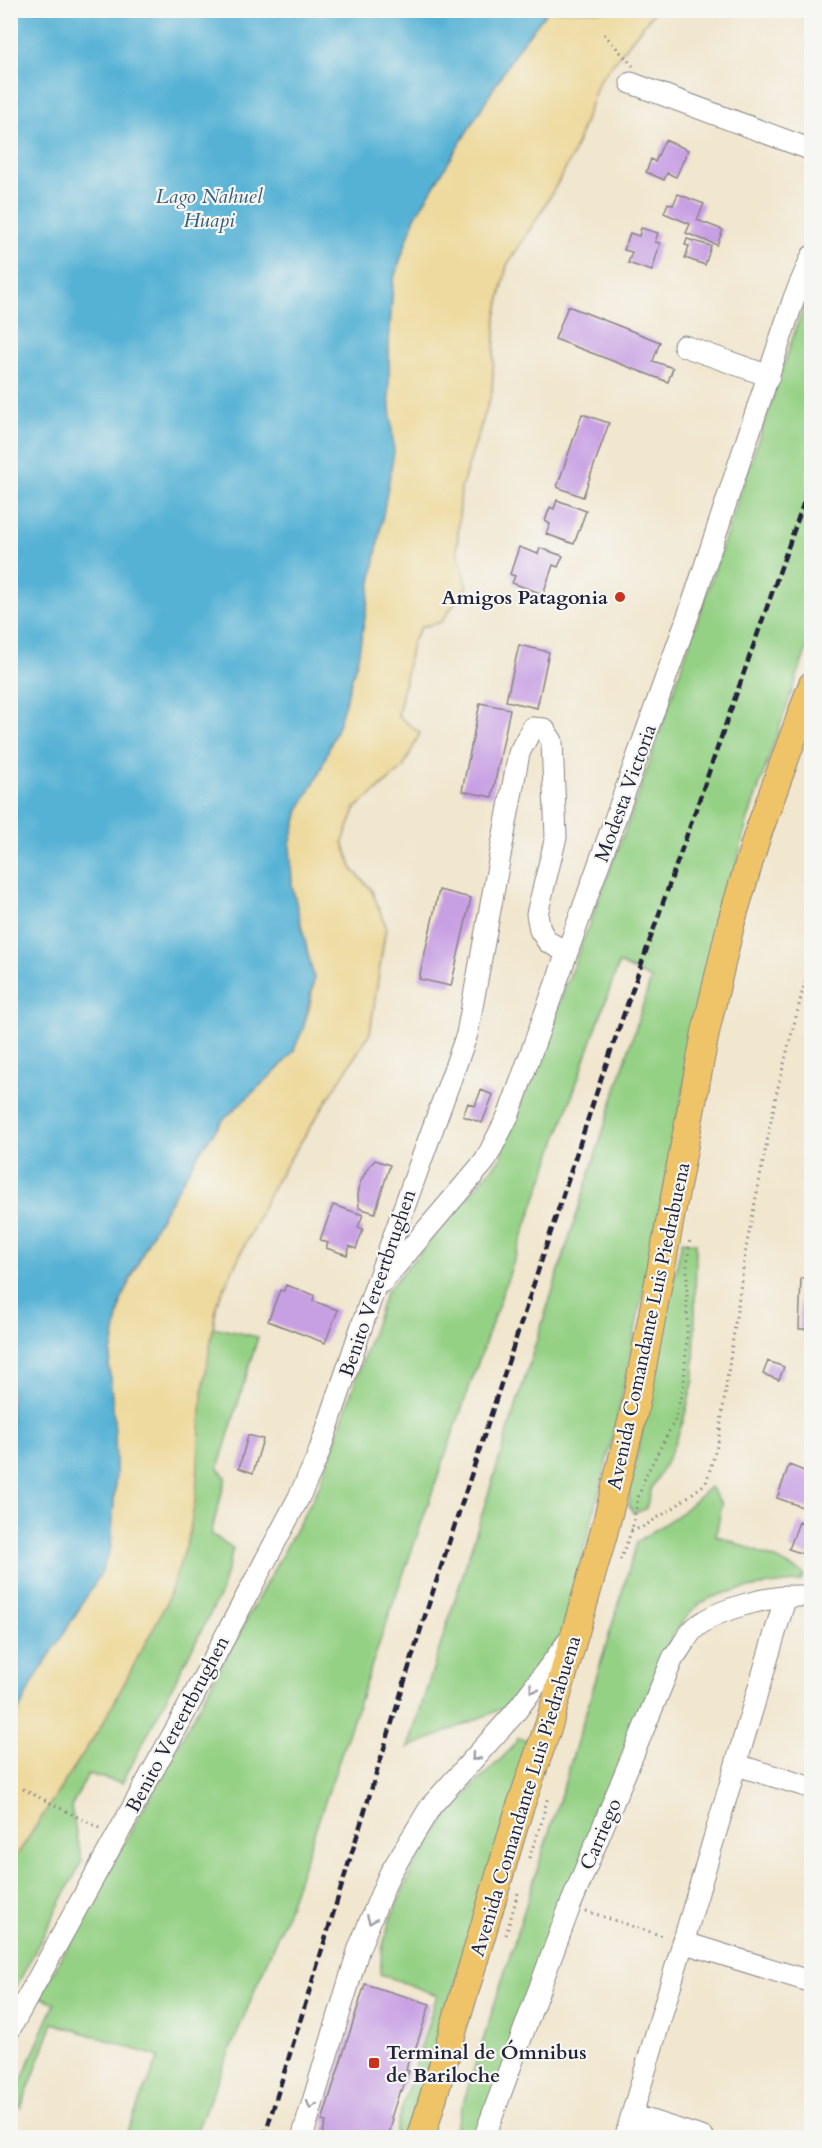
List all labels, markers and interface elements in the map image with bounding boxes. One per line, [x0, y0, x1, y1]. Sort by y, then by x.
water label: Lago Nahuel Huapi [156, 182, 264, 235]
place label: Amigos Patagonia [441, 584, 608, 611]
marker: Amigos Patagonia [613, 590, 627, 604]
street label: Modesta Victoria [588, 720, 663, 866]
street label: Avenida Comandante Luis Piedrabuena [601, 1159, 697, 1492]
street label: Benito Vereertbrughen [333, 1185, 422, 1381]
street label: Benito Vereertbrughen [119, 1631, 236, 1817]
street label: Avenida Comandante Luis Piedrabuena [464, 1632, 587, 1960]
one-way arrow [529, 1683, 540, 1694]
one-way arrow [471, 1750, 482, 1761]
street label: Carriego [573, 1794, 628, 1874]
one-way arrow [366, 1913, 378, 1924]
place label: Terminal de Ómnibus de Bariloche [386, 2039, 587, 2089]
marker: Terminal de Ómnibus de Bariloche [367, 2056, 381, 2070]
one-way arrow [306, 2099, 318, 2110]

